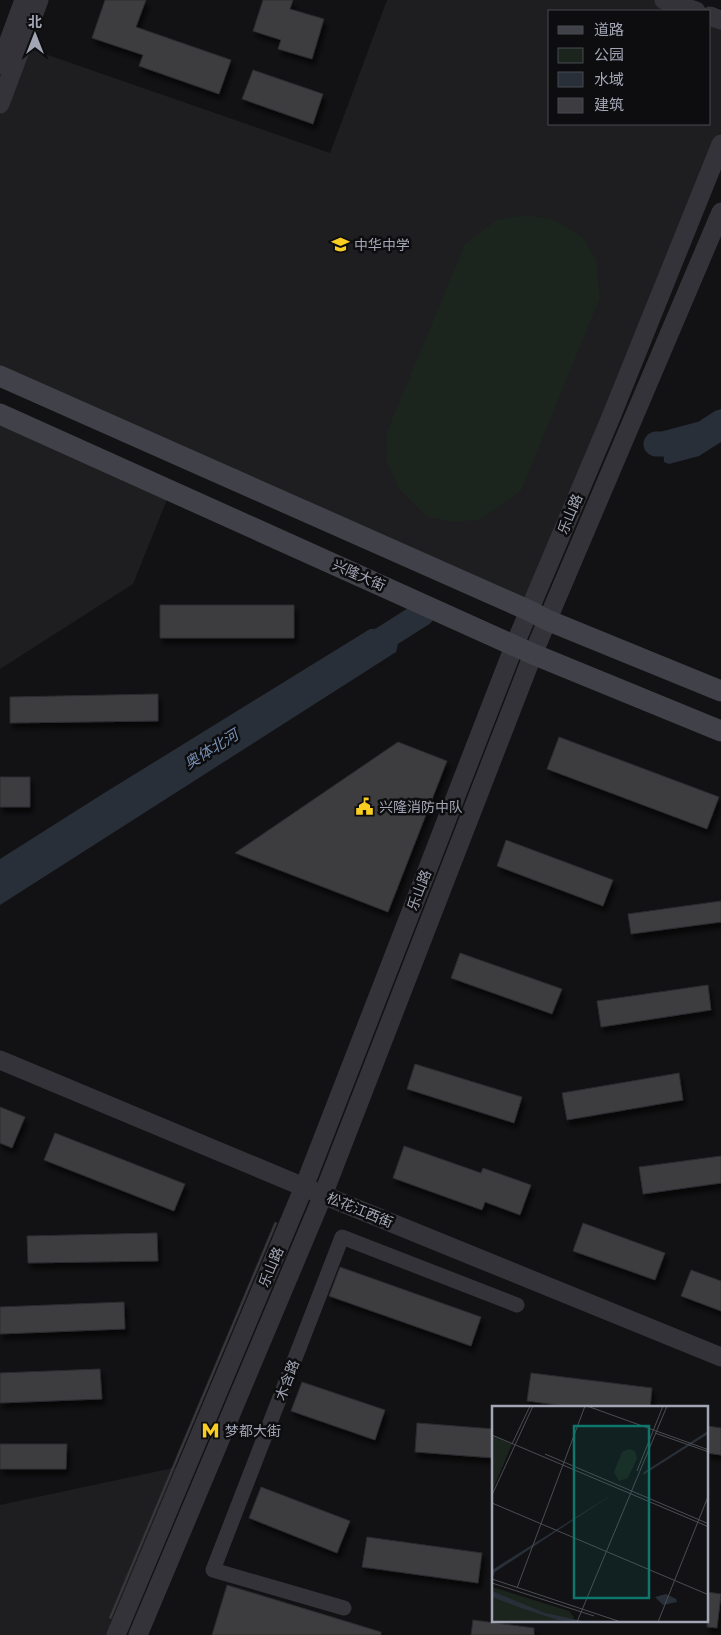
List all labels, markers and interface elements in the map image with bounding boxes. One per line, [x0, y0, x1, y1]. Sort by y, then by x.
north arrow [10, 10, 60, 60]
legend [548, 10, 711, 125]
text: 北 [28, 13, 42, 31]
text: 道路 [594, 20, 624, 39]
text: 公园 [594, 45, 624, 64]
text: 水域 [594, 70, 624, 89]
text: 建筑 [594, 95, 624, 114]
school or university icon: 中华中学 [330, 235, 350, 255]
place label: 中华中学 [354, 236, 410, 254]
street label: 乐山路 [554, 491, 586, 537]
street label: 兴隆大街 [330, 555, 388, 595]
water label: 奥体北河 [181, 723, 244, 773]
public building icon: 兴隆消防中队 [355, 797, 375, 817]
place label: 兴隆消防中队 [379, 798, 463, 816]
street label: 乐山路 [403, 867, 435, 913]
street label: 松花江西街 [324, 1189, 396, 1231]
street label: 乐山路 [255, 1244, 287, 1290]
street label: 木含路 [271, 1357, 303, 1403]
inset map [492, 1406, 708, 1622]
metro station icon: 梦都大街 [201, 1421, 221, 1441]
place label: 梦都大街 [225, 1422, 281, 1440]

